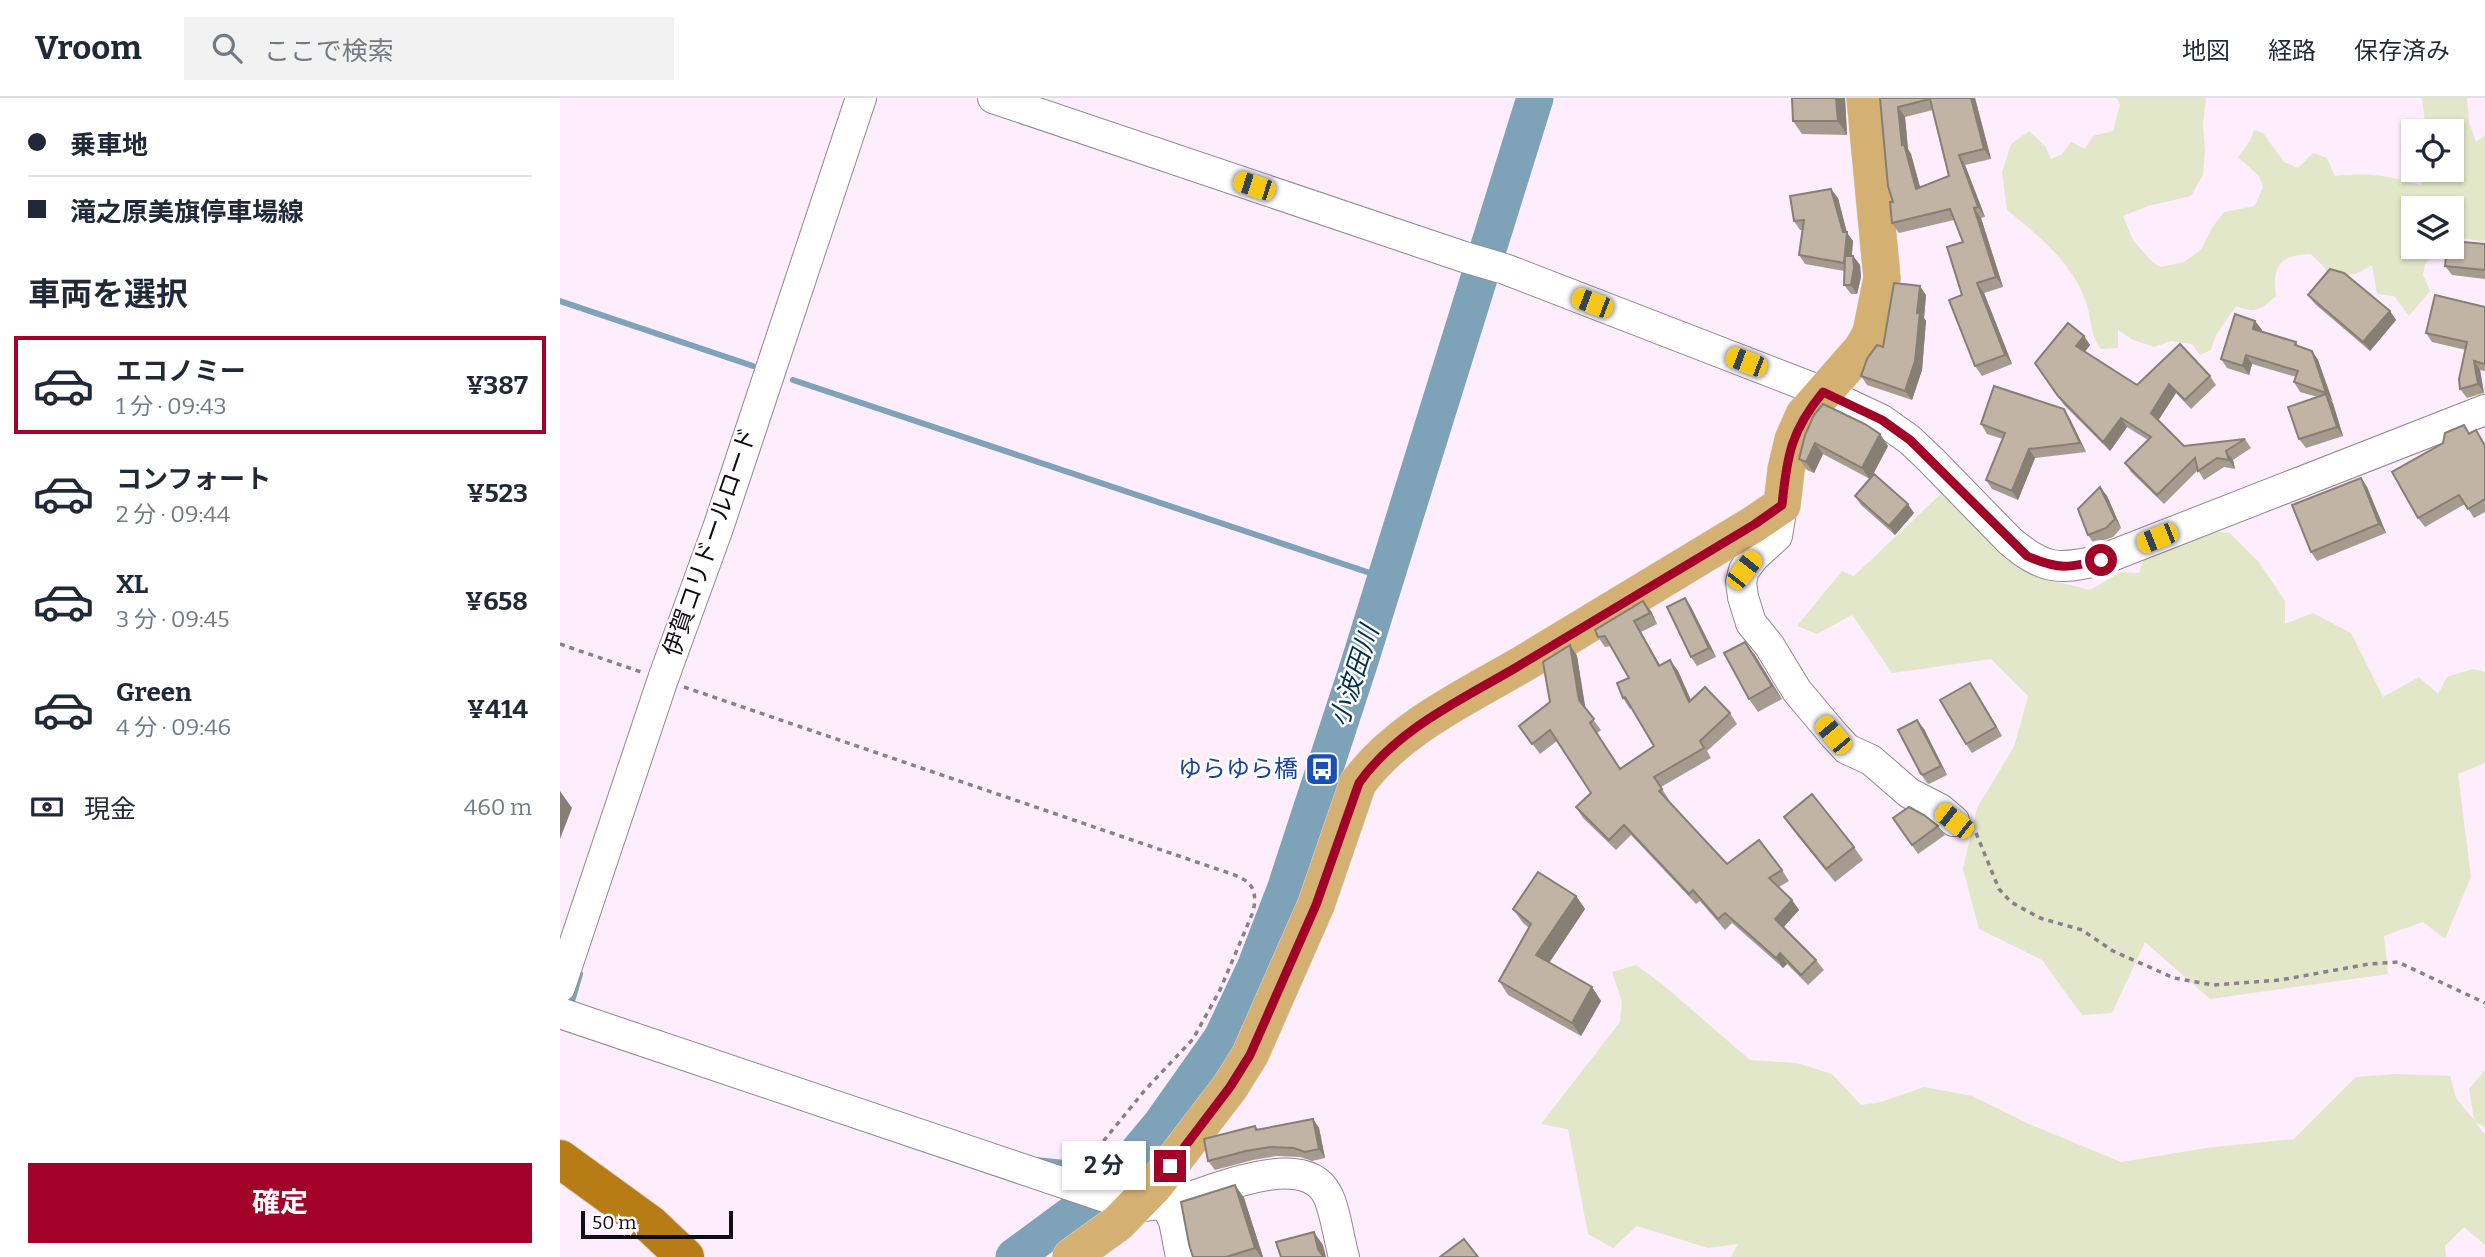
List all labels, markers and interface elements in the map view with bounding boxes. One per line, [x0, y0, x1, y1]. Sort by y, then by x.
search box [184, 17, 674, 80]
text: Vroom [35, 28, 142, 68]
icon: search [208, 29, 246, 67]
text: ここで検索 [264, 36, 394, 67]
text: 地図 [2182, 37, 2230, 65]
text: 経路 [2268, 37, 2316, 65]
text: 保存済み [2354, 37, 2450, 65]
map controls [2401, 119, 2464, 259]
button: locate [2401, 119, 2464, 182]
text: 乗車地 [70, 130, 148, 161]
car [1231, 170, 1278, 202]
button: layers [2401, 196, 2464, 259]
text: 滝之原美旗停車場線 [70, 197, 304, 228]
text: 車両を選択 [28, 275, 188, 313]
car [1569, 286, 1616, 320]
car [1723, 345, 1770, 379]
icon: car [32, 354, 95, 417]
text: エコノミー [116, 356, 246, 387]
text: ¥387 [466, 370, 528, 401]
text: 1 分 · 09:43 [116, 392, 227, 420]
street label: 伊賀コリドールロード [658, 424, 762, 660]
icon: car [32, 462, 95, 525]
text: コンフォート [116, 464, 271, 495]
text: ¥523 [467, 478, 528, 509]
text: 2 分 · 09:44 [116, 500, 230, 528]
car [2134, 520, 2181, 556]
route start [2085, 544, 2117, 576]
car [1723, 547, 1766, 593]
text: XL [116, 569, 148, 600]
icon: car [32, 570, 95, 633]
text: ¥658 [465, 586, 528, 617]
text: 3 分 · 09:45 [116, 605, 230, 633]
water label: 小波田川 [1324, 619, 1386, 730]
text: Green [116, 677, 192, 708]
icon: car [32, 678, 95, 741]
text: ¥414 [467, 694, 528, 725]
car [1812, 712, 1855, 758]
text: 4 分 · 09:46 [116, 713, 231, 741]
bus stop icon: ゆらゆら橋 [1303, 750, 1341, 788]
place label: ゆらゆら橋 [1178, 755, 1298, 783]
icon: cash [28, 788, 66, 826]
text: 460 m [464, 793, 532, 821]
text: 現金 [84, 794, 136, 825]
car [1931, 800, 1978, 842]
callout: 2 分 [1062, 1142, 1146, 1190]
route end [1154, 1150, 1186, 1182]
text: 2 分 [1084, 1151, 1124, 1179]
button: 確定 [28, 1163, 532, 1243]
scale bar [581, 1208, 733, 1240]
text: 50 m [592, 1211, 636, 1234]

